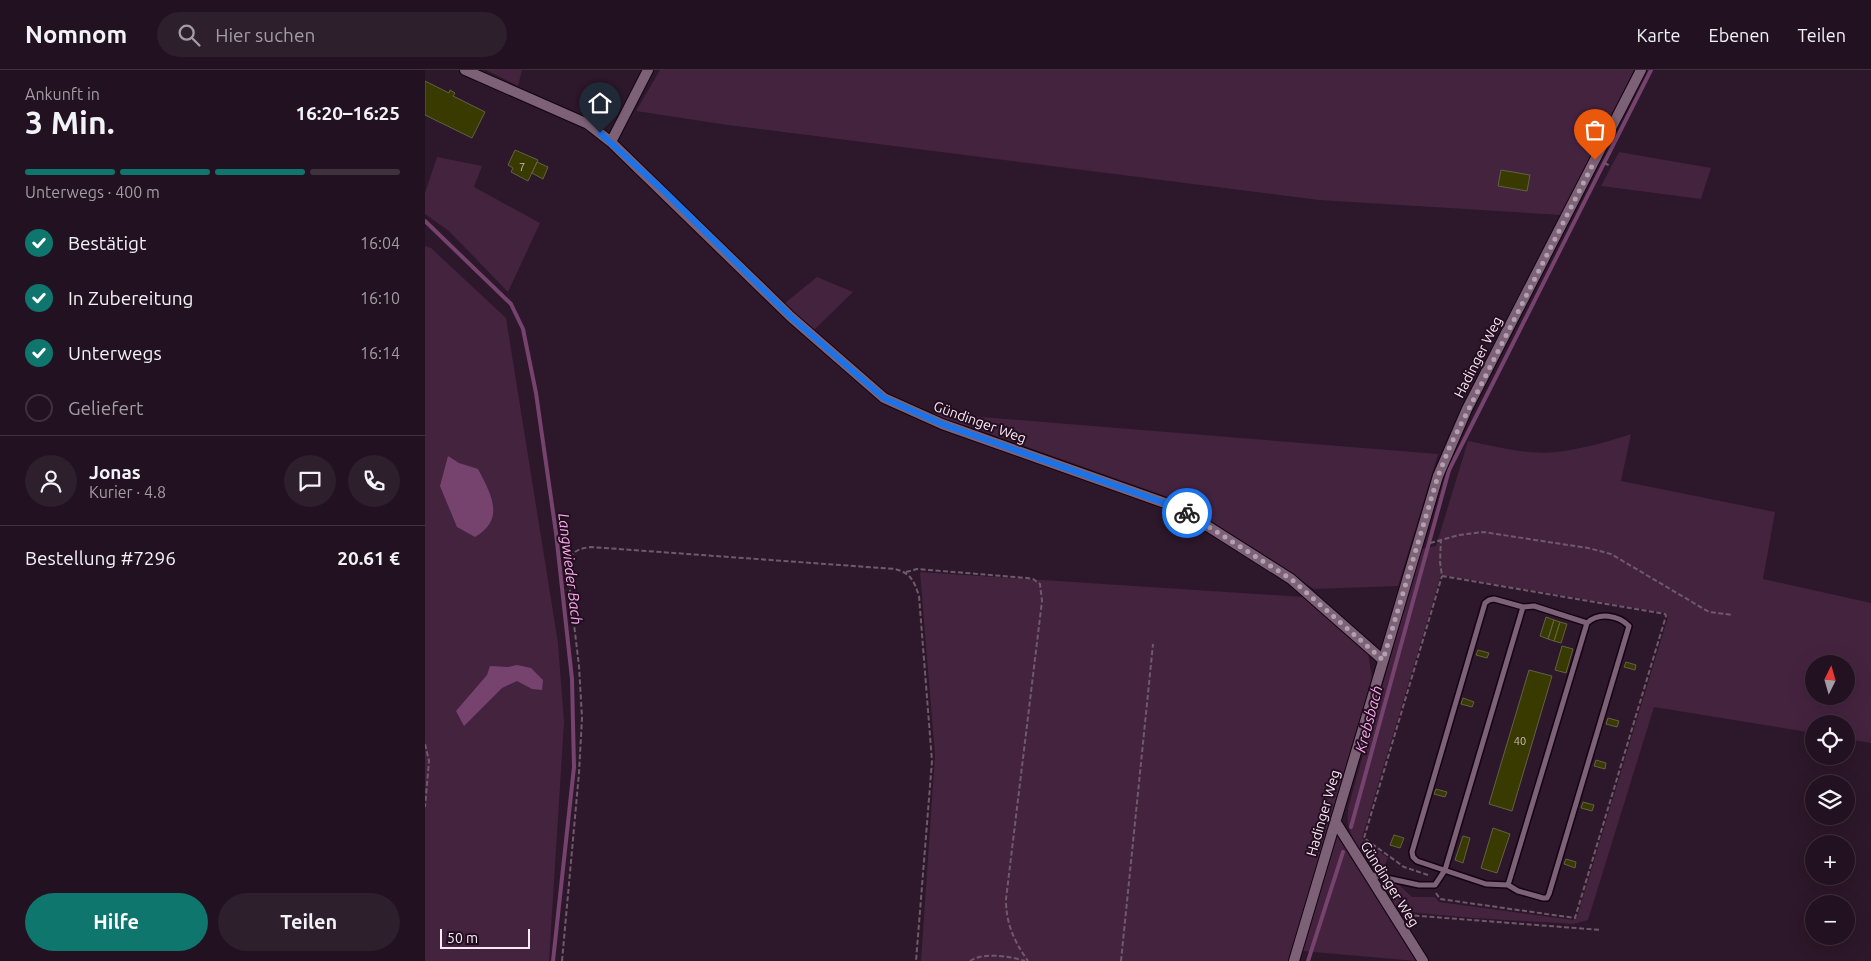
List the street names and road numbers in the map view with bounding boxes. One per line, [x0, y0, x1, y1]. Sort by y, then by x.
street label: Hadinger Weg [1451, 314, 1505, 400]
street label: Gündinger Weg [931, 398, 1029, 446]
street label: Hadinger Weg [1303, 768, 1343, 858]
street label: Gündinger Weg [1357, 838, 1423, 930]

